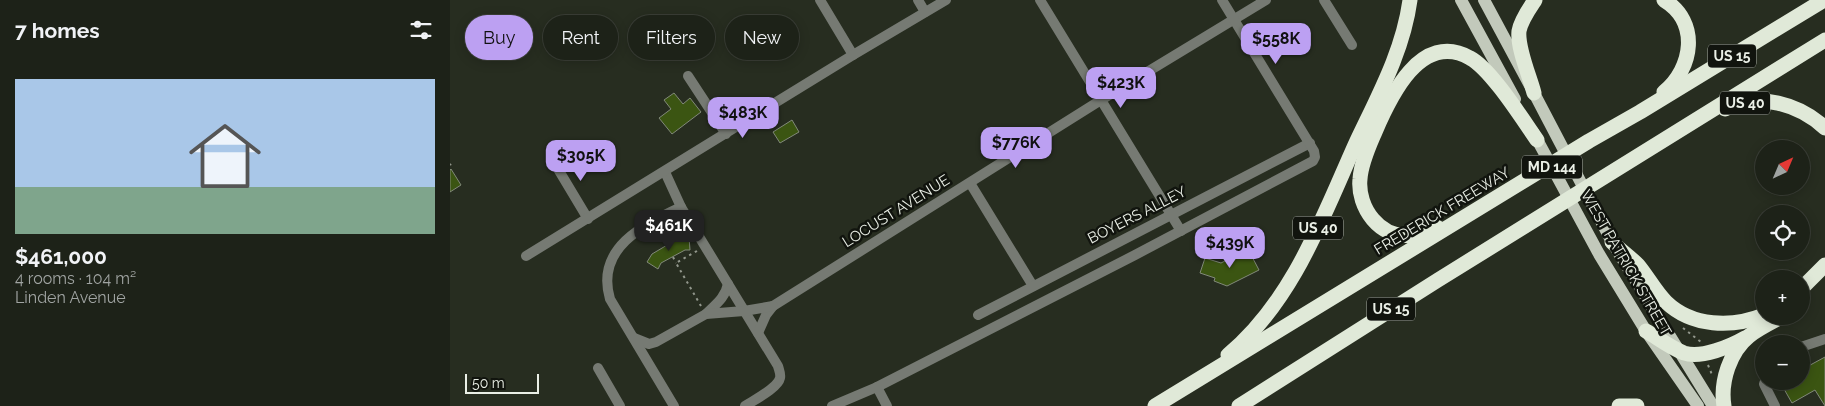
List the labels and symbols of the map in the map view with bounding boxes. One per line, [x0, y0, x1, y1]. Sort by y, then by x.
pin: $558K [1241, 22, 1311, 65]
road number: US 15 [1708, 44, 1756, 68]
pin: $423K [1086, 66, 1156, 109]
road number: US 40 [1720, 92, 1770, 115]
pin: $483K [708, 96, 778, 139]
pin: $776K [981, 126, 1051, 169]
pin: $305K [546, 140, 616, 182]
north arrow [1755, 140, 1810, 195]
road number: MD 144 [1522, 156, 1582, 178]
street label: FREDERICK FREEWAY [1371, 163, 1513, 259]
street label: LOCUST AVENUE [839, 171, 953, 251]
street label: BOYERS ALLEY [1085, 182, 1190, 248]
street label: WEST PATRICK STREET [1577, 187, 1675, 339]
pin: $461K [634, 210, 704, 252]
road number: US 40 [1293, 217, 1343, 240]
pin: $439K [1195, 226, 1265, 269]
road number: US 15 [1367, 298, 1415, 320]
scale bar [465, 371, 539, 394]

